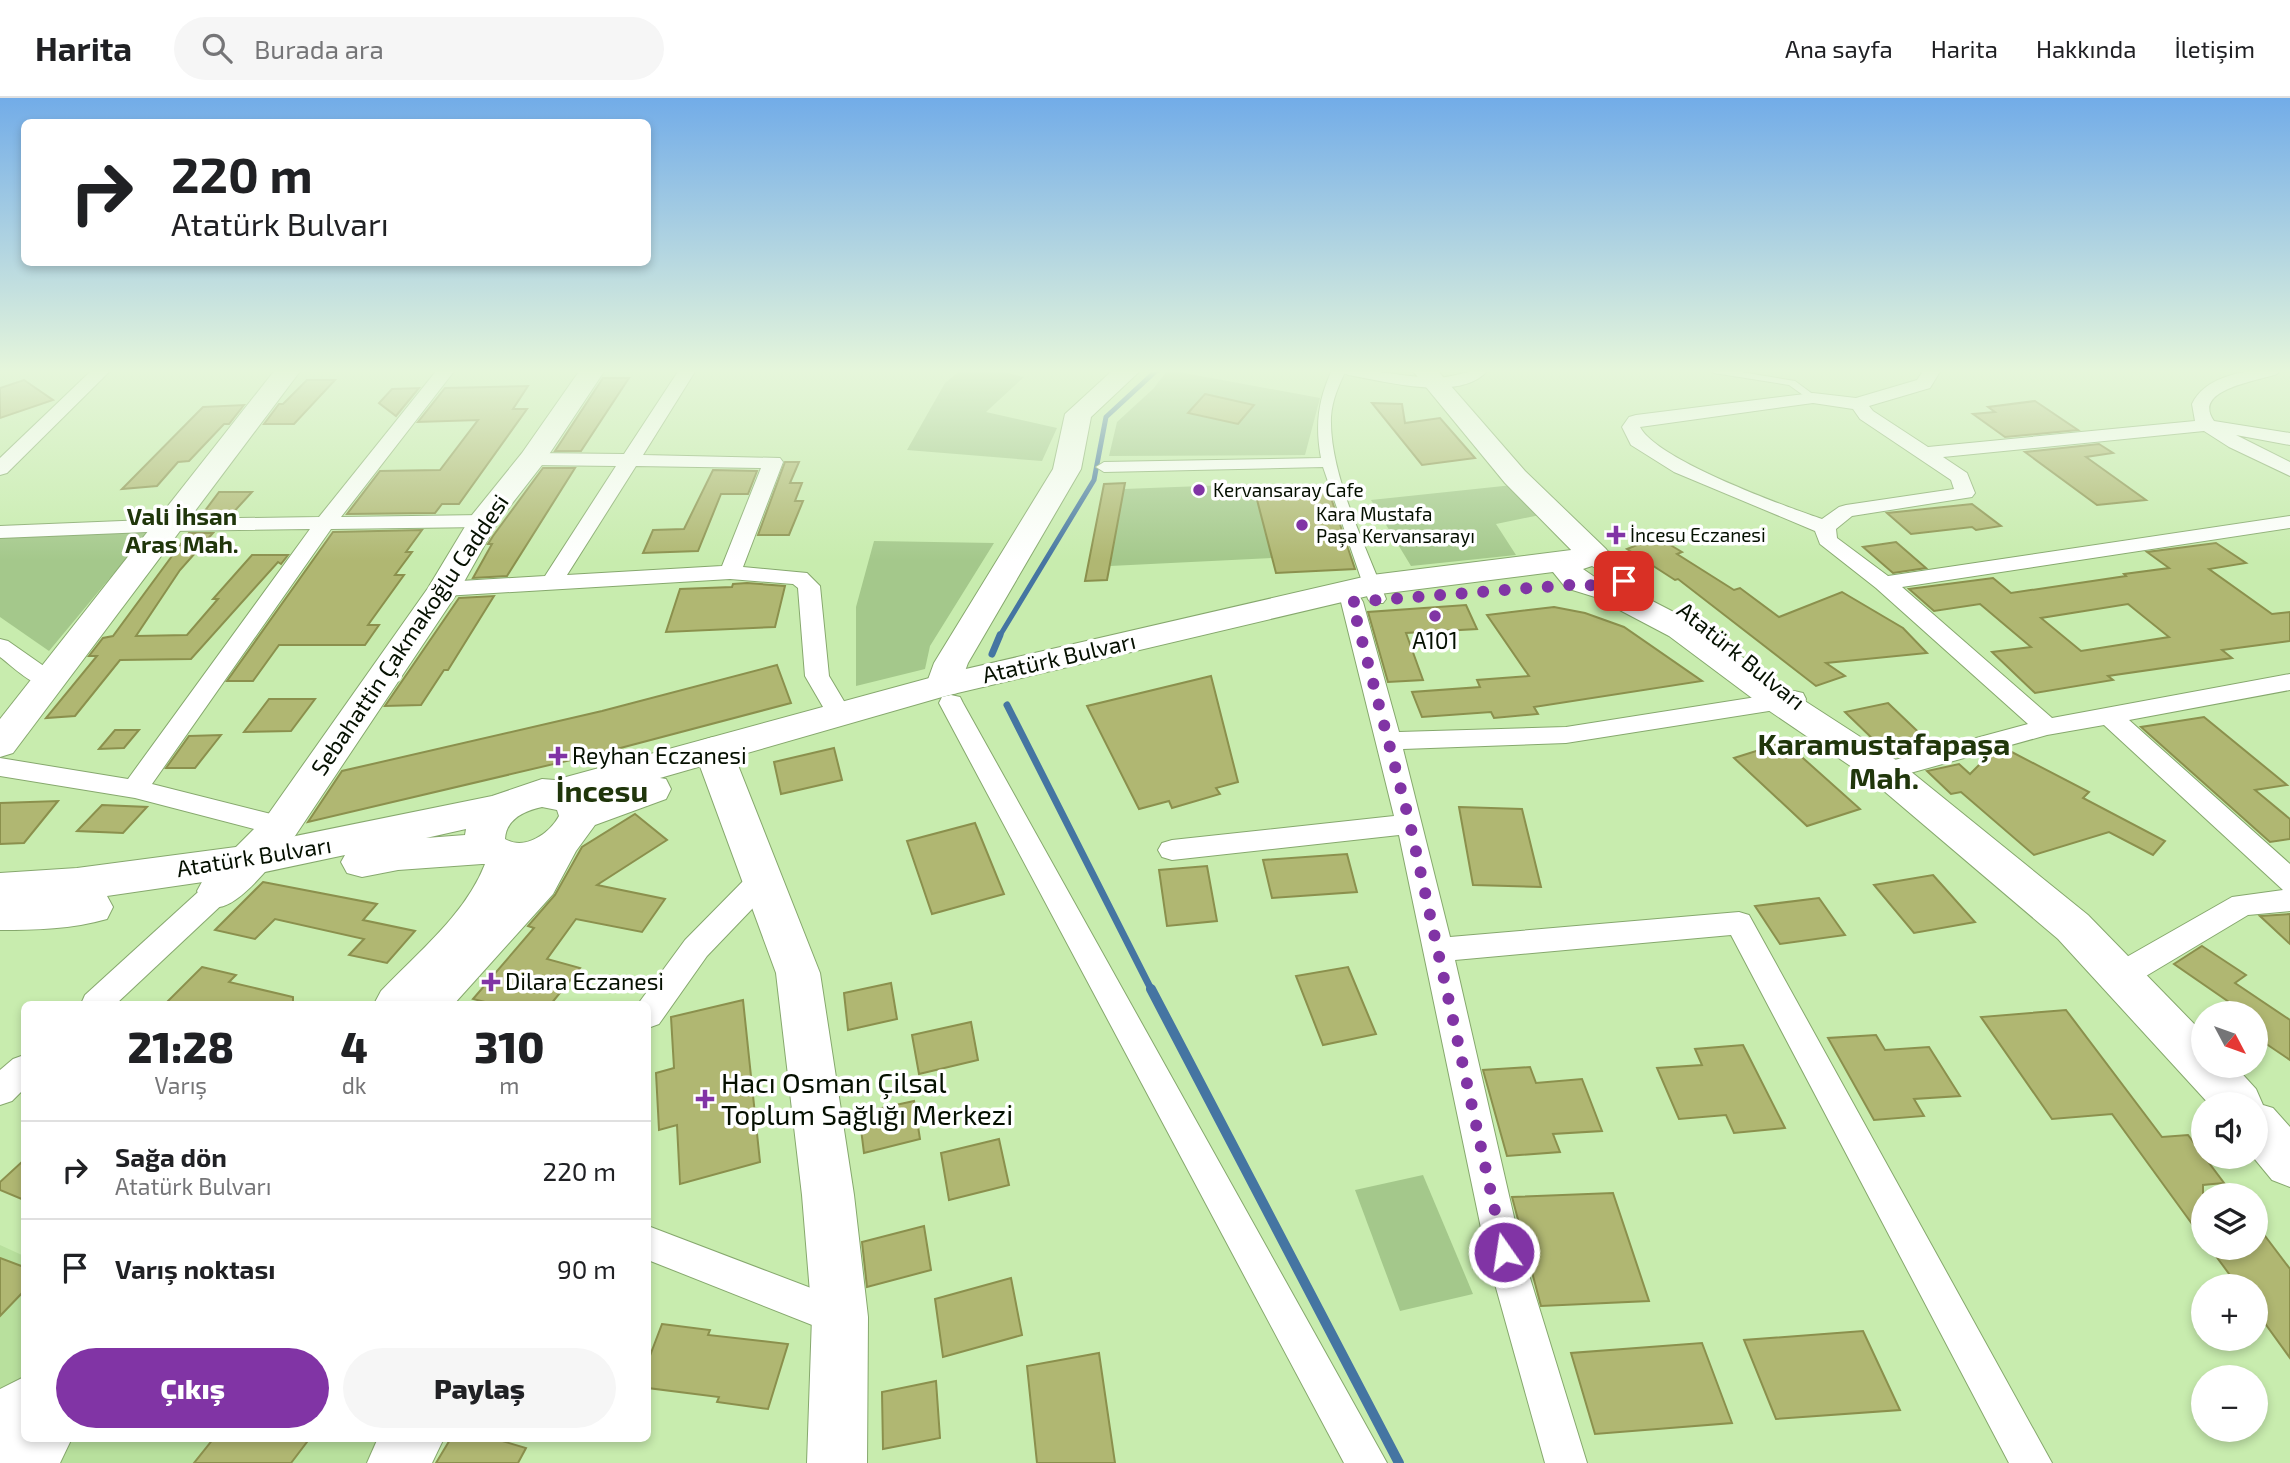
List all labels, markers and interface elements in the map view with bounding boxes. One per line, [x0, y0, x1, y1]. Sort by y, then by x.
search box [174, 17, 664, 80]
text: Harita [35, 28, 132, 68]
icon: search [198, 29, 236, 67]
text: Burada ara [254, 33, 384, 64]
text: Ana sayfa [1785, 34, 1893, 63]
text: Harita [1931, 34, 1998, 63]
text: Hakkında [2036, 34, 2136, 63]
text: İletişim [2174, 34, 2255, 63]
text: 220 m [171, 144, 313, 203]
icon: right [56, 147, 147, 238]
text: Atatürk Bulvarı [171, 204, 389, 242]
place label: Kervansaray Cafe [1213, 478, 1364, 501]
marker: Kervansaray Cafe [1191, 482, 1207, 498]
street label: Sebahattin Çakmakoğlu Caddesi [304, 489, 515, 781]
district label: Vali İhsan Aras Mah. [125, 501, 239, 558]
place label: Kara Mustafa Paşa Kervansarayı [1316, 502, 1475, 548]
marker: Kara Mustafa Paşa Kervansarayı [1294, 517, 1310, 533]
place label: İncesu Eczanesi [1630, 523, 1766, 546]
marker: İncesu Eczanesi [1608, 527, 1624, 543]
pin [1594, 551, 1654, 611]
icon: arrive [1605, 562, 1643, 600]
street label: Atatürk Bulvarı [1672, 595, 1811, 715]
marker: A101 [1427, 608, 1443, 624]
street label: Atatürk Bulvarı [979, 626, 1138, 688]
place label: A101 [1412, 626, 1458, 654]
district label: Karamustafapaşa Mah. [1758, 725, 2010, 795]
place label: Reyhan Eczanesi [572, 741, 747, 769]
marker: Reyhan Eczanesi [550, 748, 566, 764]
district label: İncesu [556, 772, 648, 808]
street label: Atatürk Bulvarı [174, 830, 333, 882]
place label: Dilara Eczanesi [505, 967, 664, 995]
marker: Dilara Eczanesi [483, 974, 499, 990]
north arrow [2191, 1001, 2268, 1078]
map controls [2191, 1001, 2268, 1442]
text: 21:28 [128, 1021, 234, 1071]
text: 4 [340, 1021, 368, 1071]
text: 310 [474, 1021, 544, 1071]
place label: Hacı Osman Çilsal Toplum Sağlığı Merkezi [721, 1065, 1013, 1131]
text: Varış [154, 1071, 207, 1099]
text: dk [342, 1071, 367, 1099]
text: m [499, 1071, 519, 1099]
marker: Hacı Osman Çilsal Toplum Sağlığı Merkezi [695, 1089, 715, 1109]
button: sound [2191, 1092, 2268, 1169]
text: Sağa dön [115, 1141, 227, 1172]
icon: right [56, 1151, 94, 1189]
text: 220 m [543, 1155, 616, 1186]
text: Atatürk Bulvarı [115, 1172, 272, 1200]
button: layers [2191, 1183, 2268, 1260]
position arrow [1467, 1215, 1541, 1289]
icon: arrive [56, 1249, 94, 1287]
text: Varış noktası [115, 1253, 275, 1284]
text: 90 m [557, 1253, 616, 1284]
button: + [2191, 1274, 2268, 1351]
button: Çıkış [56, 1348, 329, 1428]
button: Paylaş [343, 1348, 616, 1428]
button: − [2191, 1365, 2268, 1442]

